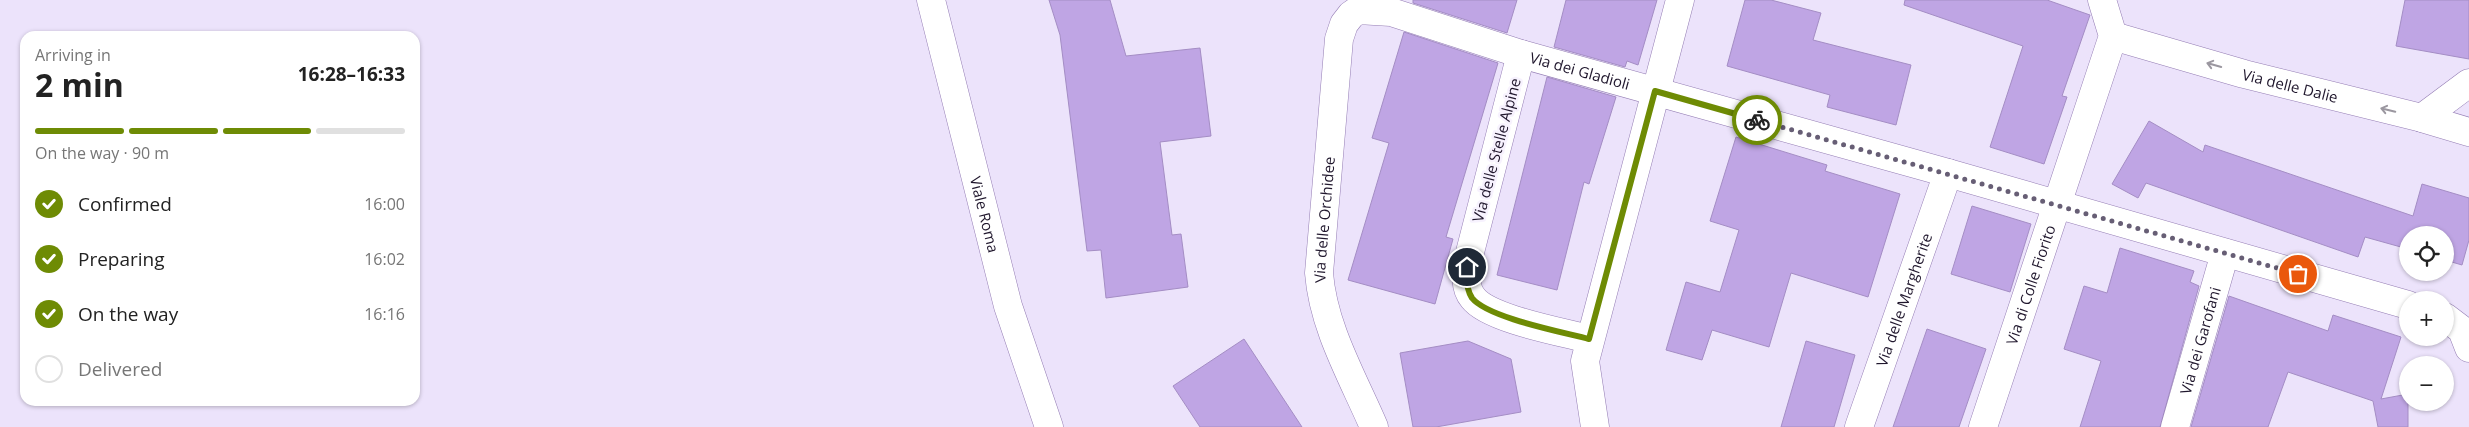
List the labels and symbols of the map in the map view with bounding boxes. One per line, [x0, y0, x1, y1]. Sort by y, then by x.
street label: Via dei Gladioli [1528, 47, 1632, 94]
one-way arrow [2206, 60, 2222, 70]
street label: Via delle Dalie [2240, 64, 2340, 107]
street label: Via delle Stelle Alpine [1467, 76, 1525, 224]
courier [1732, 95, 1782, 145]
one-way arrow [2381, 105, 2397, 114]
street label: Via delle Orchidee [1309, 156, 1339, 284]
street label: Viale Roma [966, 174, 1004, 254]
street label: Via di Colle Fiorito [2001, 222, 2060, 347]
street label: Via delle Margherite [1871, 230, 1936, 369]
pin [1446, 246, 1488, 288]
pin [2277, 253, 2319, 295]
street label: Via dei Garofani [2175, 284, 2225, 397]

